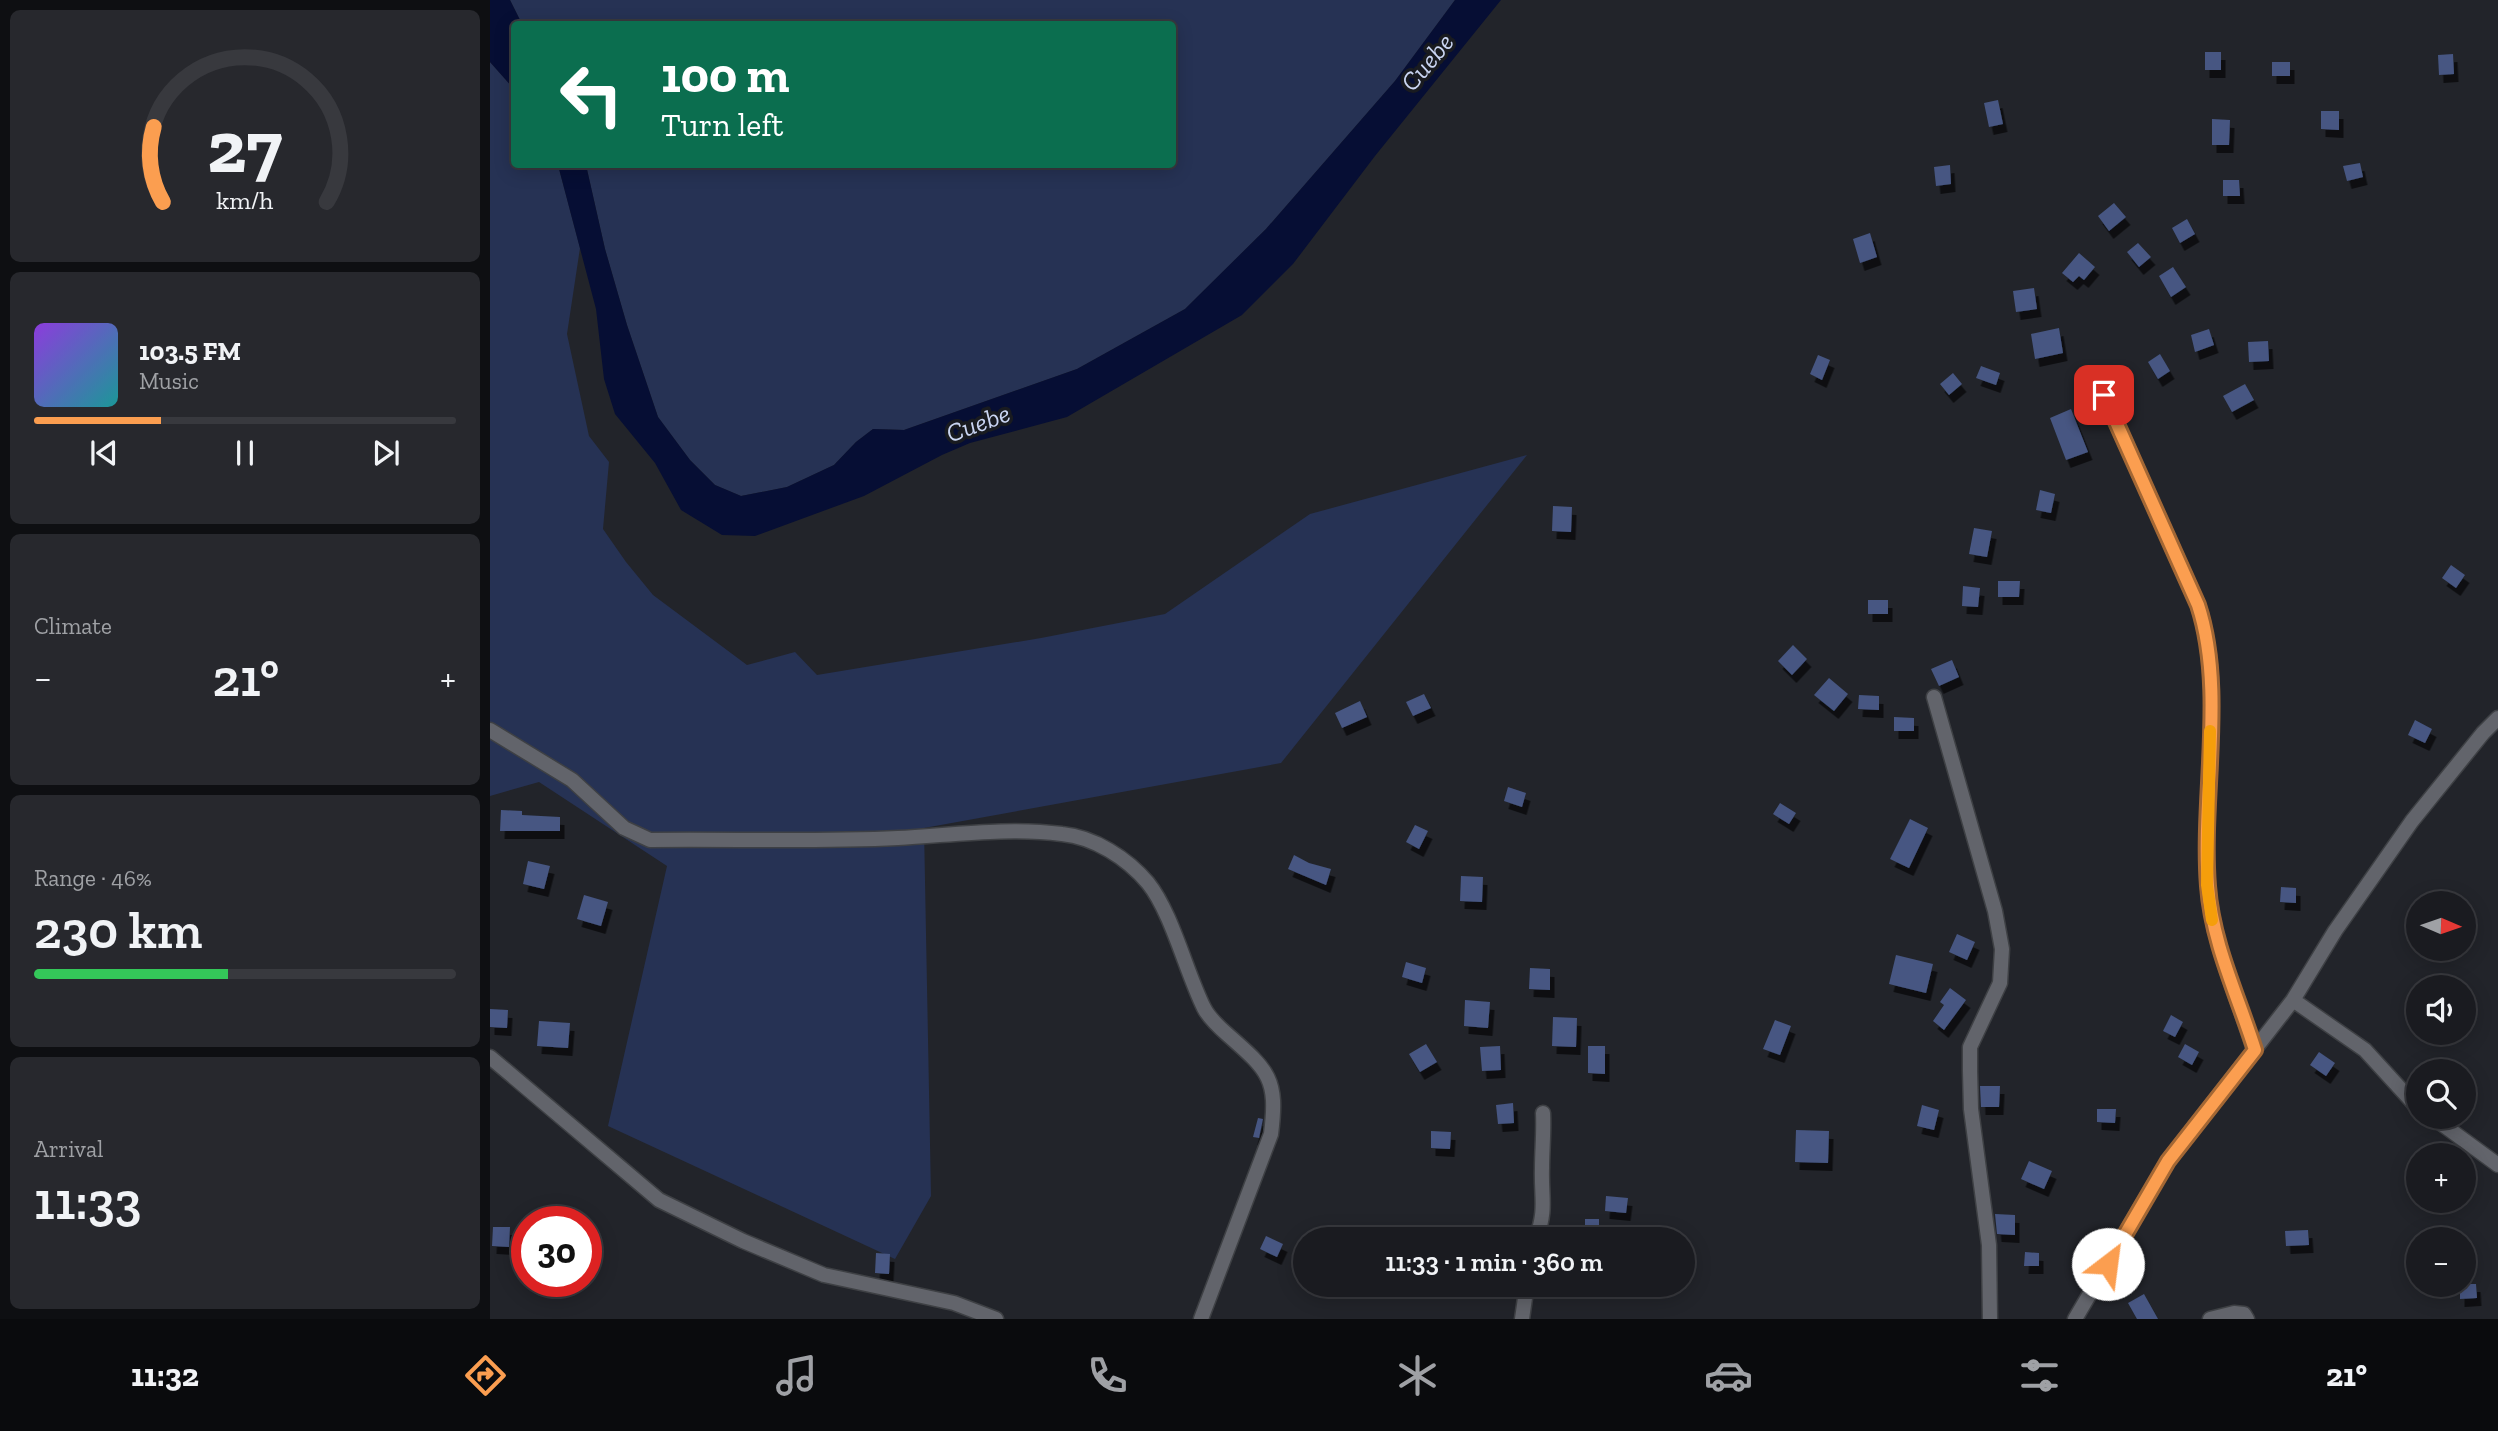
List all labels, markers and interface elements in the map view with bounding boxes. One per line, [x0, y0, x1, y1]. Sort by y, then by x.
water label: Cuebe [1394, 27, 1460, 97]
text: 100 m [661, 46, 789, 105]
icon: left [546, 49, 637, 140]
text: 27 [207, 103, 283, 191]
text: Turn left [661, 106, 783, 144]
text: km/h [216, 185, 274, 215]
text: 103.5 FM [139, 335, 241, 367]
pin [2074, 365, 2134, 425]
text: Music [139, 367, 199, 395]
icon: arrive [2085, 376, 2123, 414]
water label: Cuebe [942, 397, 1014, 449]
icon: previous [85, 434, 123, 472]
icon: pause [226, 434, 264, 472]
icon: next [367, 434, 405, 472]
text: Climate [34, 612, 112, 640]
text: 21° [213, 647, 279, 709]
text: − [34, 655, 52, 701]
text: + [440, 655, 456, 701]
text: Range · 46% [34, 864, 152, 892]
north arrow [2406, 891, 2476, 961]
map controls [2406, 891, 2476, 1297]
text: 230 km [34, 899, 202, 961]
button: sound [2406, 975, 2476, 1045]
button: search [2406, 1059, 2476, 1129]
text: Arrival [34, 1135, 103, 1163]
button: + [2406, 1143, 2476, 1213]
text: 11:33 [34, 1170, 141, 1232]
speed limit sign: 30 [511, 1206, 602, 1297]
position arrow [2071, 1227, 2145, 1301]
button: − [2406, 1227, 2476, 1297]
text: 11:33 · 1 min · 360 m [1385, 1246, 1603, 1278]
icon: directions [461, 1351, 510, 1400]
icon: music [772, 1351, 821, 1400]
icon: phone [1083, 1351, 1132, 1400]
icon: climate [1393, 1351, 1442, 1400]
icon: car [1704, 1351, 1753, 1400]
icon: filters [2015, 1351, 2064, 1400]
text: 11:32 [131, 1356, 199, 1394]
text: 21° [2326, 1356, 2367, 1394]

